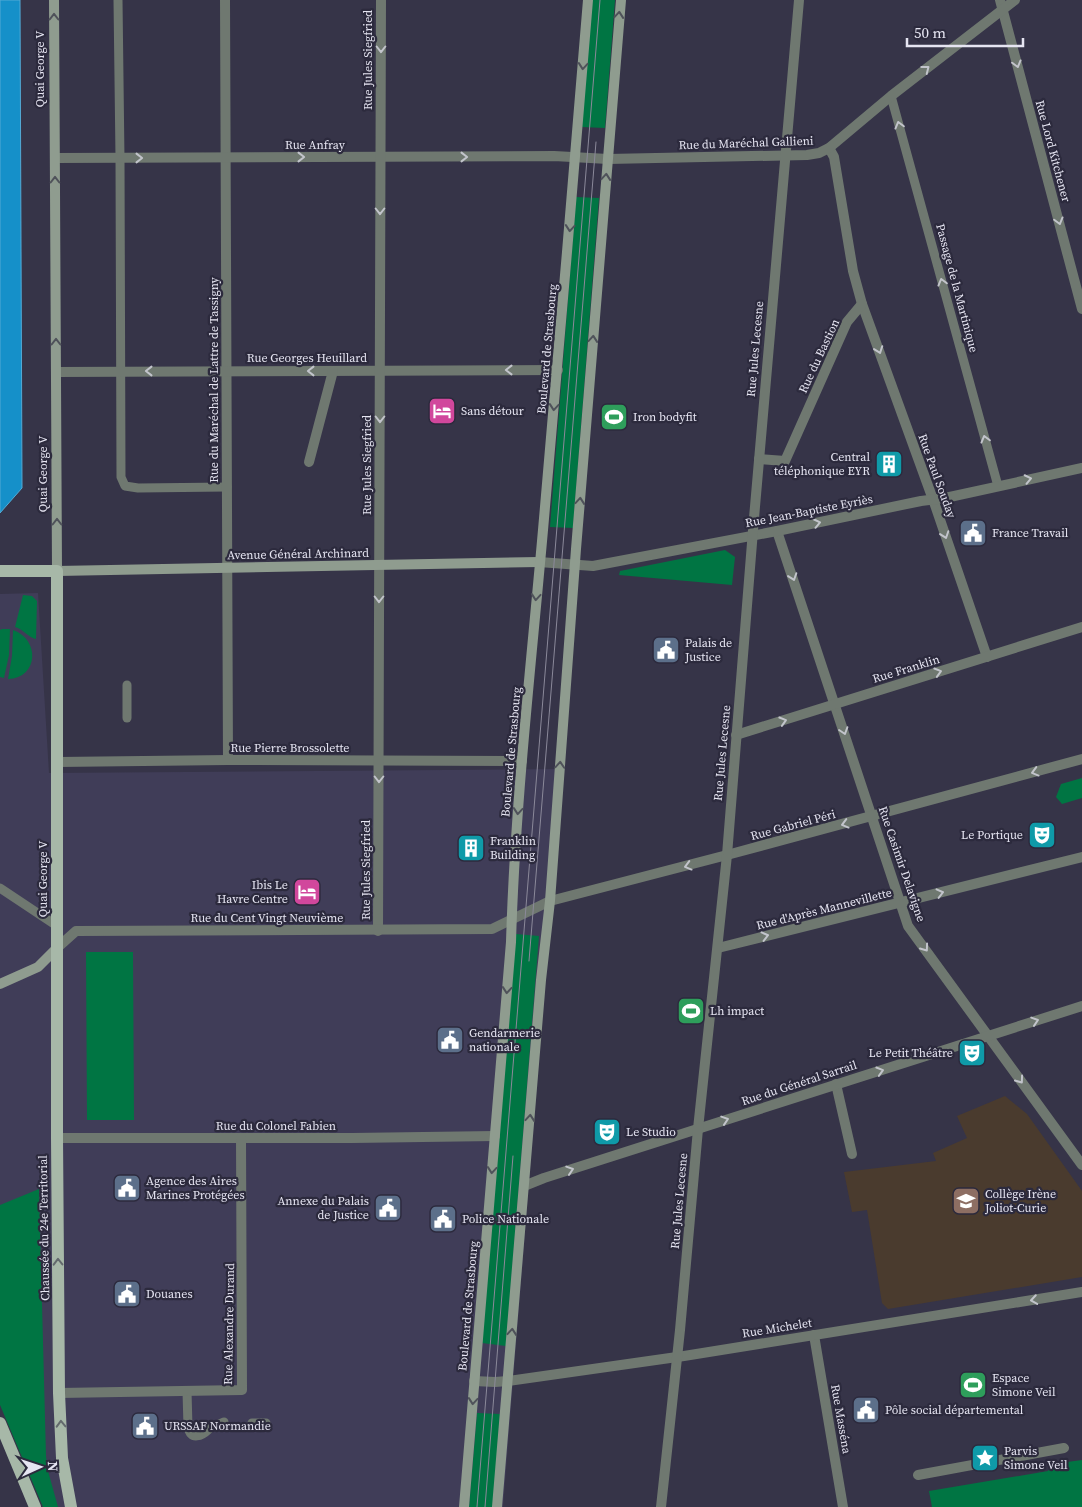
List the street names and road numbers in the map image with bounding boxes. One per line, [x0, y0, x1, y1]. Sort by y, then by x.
street label: Rue Jules Siegfried [360, 10, 376, 110]
street label: Quai George V [32, 31, 48, 107]
street label: Rue Lord Kitchener [1032, 98, 1074, 204]
street label: Rue du Maréchal Gallieni [678, 133, 814, 153]
street label: Rue Anfray [285, 137, 346, 153]
street label: Passage de la Martinique [932, 222, 982, 354]
street label: Rue du Maréchal de Lattre de Tassigny [206, 276, 222, 483]
street label: Boulevard de Strasbourg [533, 283, 561, 415]
street label: Rue Jules Lecesne [743, 300, 767, 398]
street label: Rue du Bastion [795, 316, 843, 396]
street label: Rue Georges Heuillard [247, 350, 367, 366]
street label: Rue Jules Siegfried [359, 415, 375, 515]
street label: Rue Paul Souday [914, 432, 960, 521]
street label: Quai George V [35, 436, 51, 512]
street label: Rue Jean-Baptiste Eyriès [744, 491, 874, 531]
street label: Avenue Général Archinard [227, 545, 369, 563]
street label: Rue Franklin [870, 651, 942, 687]
street label: Boulevard de Strasbourg [497, 686, 525, 818]
street label: Rue Jules Lecesne [710, 704, 734, 802]
street label: Rue Pierre Brossolette [230, 740, 350, 756]
street label: Rue Casimir Delavigne [875, 804, 929, 924]
street label: Rue Gabriel Péri [749, 806, 838, 844]
street label: Rue Jules Siegfried [358, 820, 374, 920]
street label: Quai George V [35, 841, 51, 917]
street label: Rue d'Après Mannevillette [755, 884, 893, 934]
street label: Rue du Cent Vingt Neuvième [191, 910, 343, 926]
street label: Rue du Général Sarrail [739, 1057, 859, 1109]
street label: Rue du Colonel Fabien [216, 1118, 336, 1134]
street label: Rue Jules Lecesne [667, 1152, 691, 1250]
street label: Chaussée du 24e Territorial [35, 1155, 53, 1301]
street label: Boulevard de Strasbourg [454, 1240, 482, 1372]
street label: Rue Alexandre Durand [220, 1263, 238, 1385]
street label: Rue Michelet [741, 1315, 813, 1341]
street label: Rue Masséna [827, 1383, 855, 1456]

